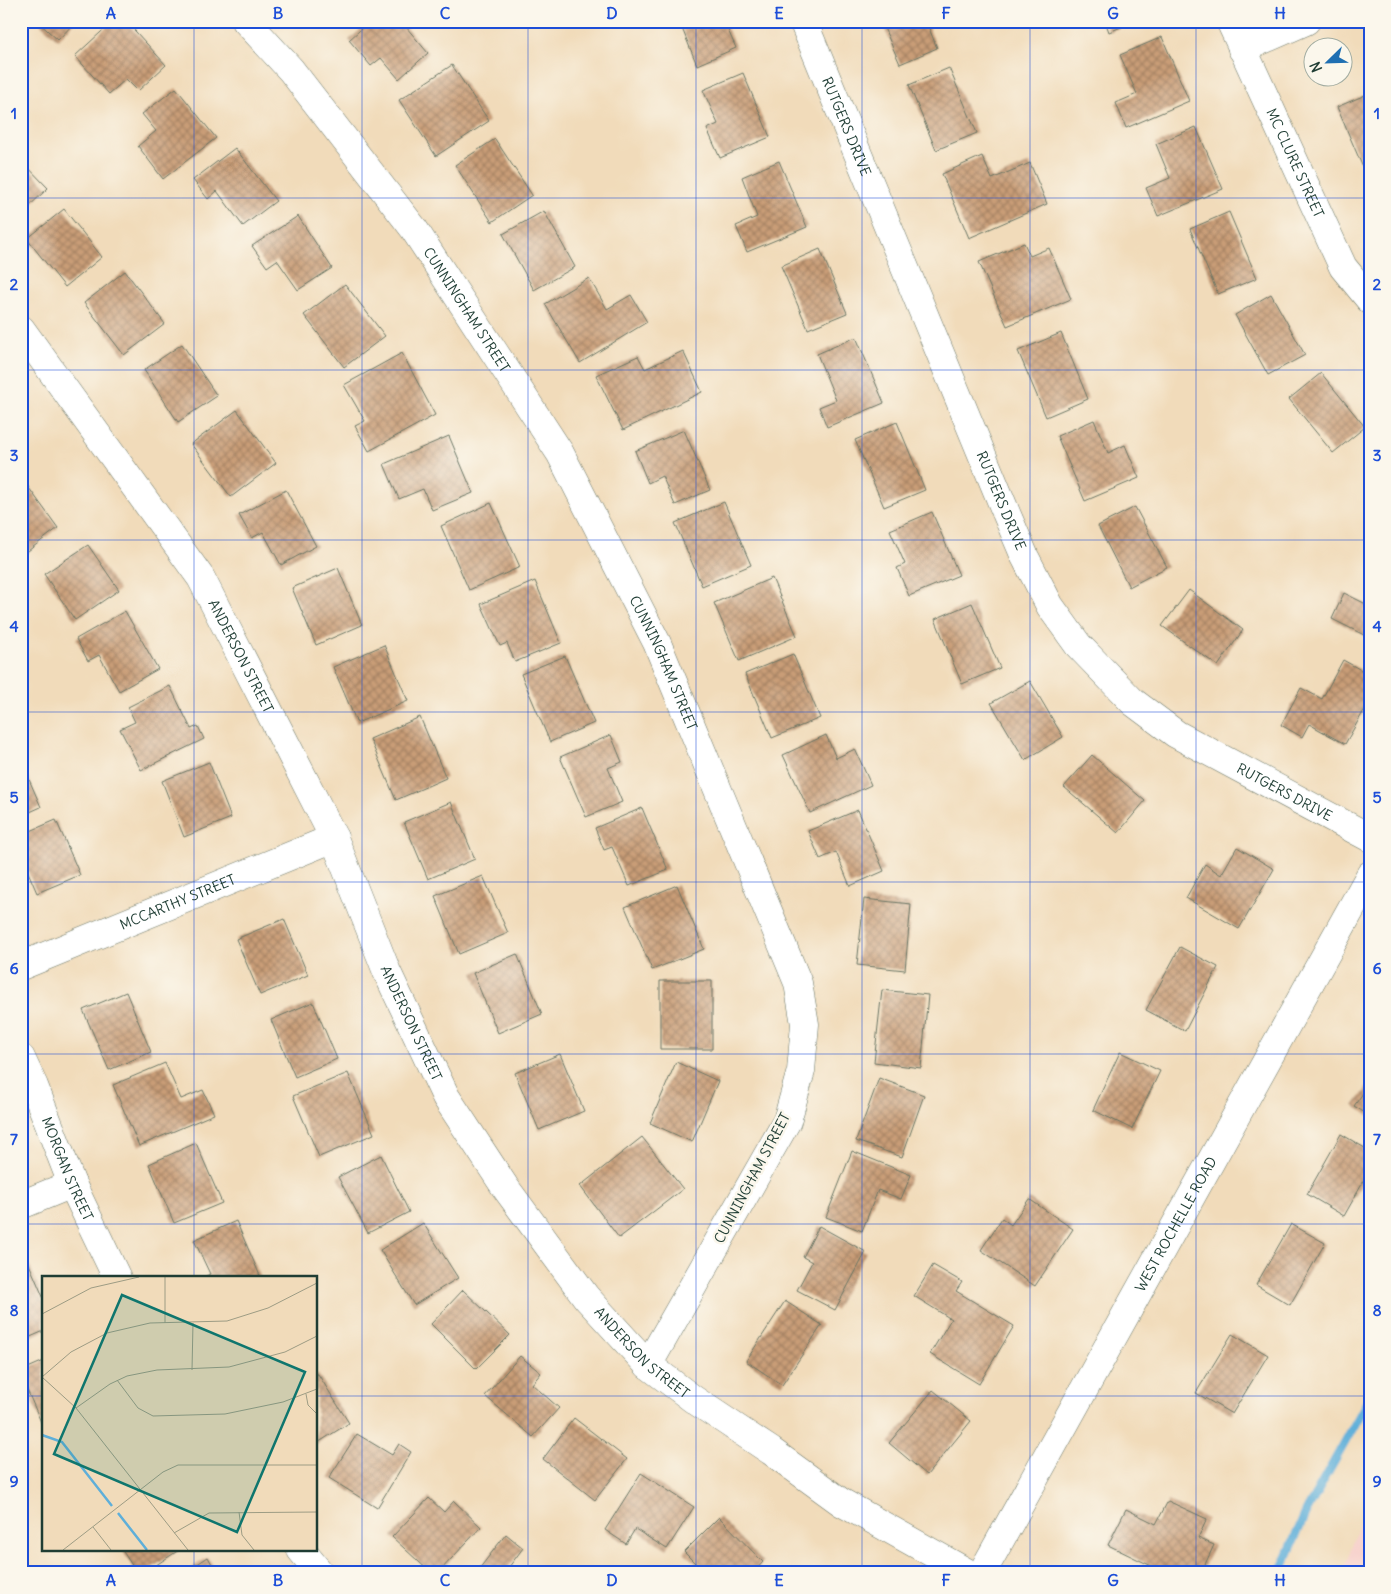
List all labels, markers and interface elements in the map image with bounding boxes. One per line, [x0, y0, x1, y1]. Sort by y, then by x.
text: A [106, 3, 116, 23]
text: B [273, 3, 284, 23]
text: C [440, 3, 451, 23]
text: D [606, 3, 618, 23]
text: E [774, 3, 784, 23]
text: F [941, 3, 951, 23]
text: G [1107, 3, 1119, 23]
text: H [1274, 3, 1286, 23]
north arrow [1304, 38, 1354, 88]
text: N [1306, 59, 1326, 75]
street label: RUTGERS DRIVE [818, 74, 875, 179]
text: 1 [11, 103, 17, 123]
text: 1 [1374, 103, 1380, 123]
street label: MC CLURE STREET [1262, 105, 1328, 220]
street label: CUNNINGHAM STREET [419, 244, 514, 376]
text: 2 [10, 274, 19, 294]
text: 2 [1373, 274, 1382, 294]
text: 3 [9, 445, 19, 465]
text: 3 [1372, 445, 1382, 465]
street label: RUTGERS DRIVE [973, 448, 1030, 553]
street label: CUNNINGHAM STREET [625, 593, 701, 733]
street label: ANDERSON STREET [204, 596, 277, 716]
text: 4 [9, 616, 19, 636]
text: 4 [1372, 616, 1382, 636]
street label: RUTGERS DRIVE [1234, 759, 1335, 825]
text: 5 [9, 787, 19, 807]
text: 5 [1372, 787, 1382, 807]
street label: MCCARTHY STREET [117, 870, 238, 934]
text: 6 [9, 958, 19, 978]
text: 6 [1372, 958, 1382, 978]
street label: ANDERSON STREET [376, 963, 446, 1084]
street label: CUNNINGHAM STREET [710, 1110, 794, 1246]
street label: MORGAN STREET [38, 1114, 97, 1224]
text: 7 [10, 1129, 18, 1149]
text: 7 [1373, 1129, 1381, 1149]
street label: WEST ROCHELLE ROAD [1131, 1153, 1221, 1295]
inset map [42, 1276, 318, 1552]
text: 8 [9, 1300, 19, 1320]
text: 8 [1372, 1300, 1382, 1320]
street label: ANDERSON STREET [591, 1303, 693, 1402]
text: 9 [9, 1471, 19, 1491]
text: 9 [1372, 1471, 1382, 1491]
text: A [106, 1570, 116, 1590]
text: B [273, 1570, 284, 1590]
text: C [440, 1570, 451, 1590]
text: D [606, 1570, 618, 1590]
text: E [774, 1570, 784, 1590]
text: F [941, 1570, 951, 1590]
text: G [1107, 1570, 1119, 1590]
text: H [1274, 1570, 1286, 1590]

